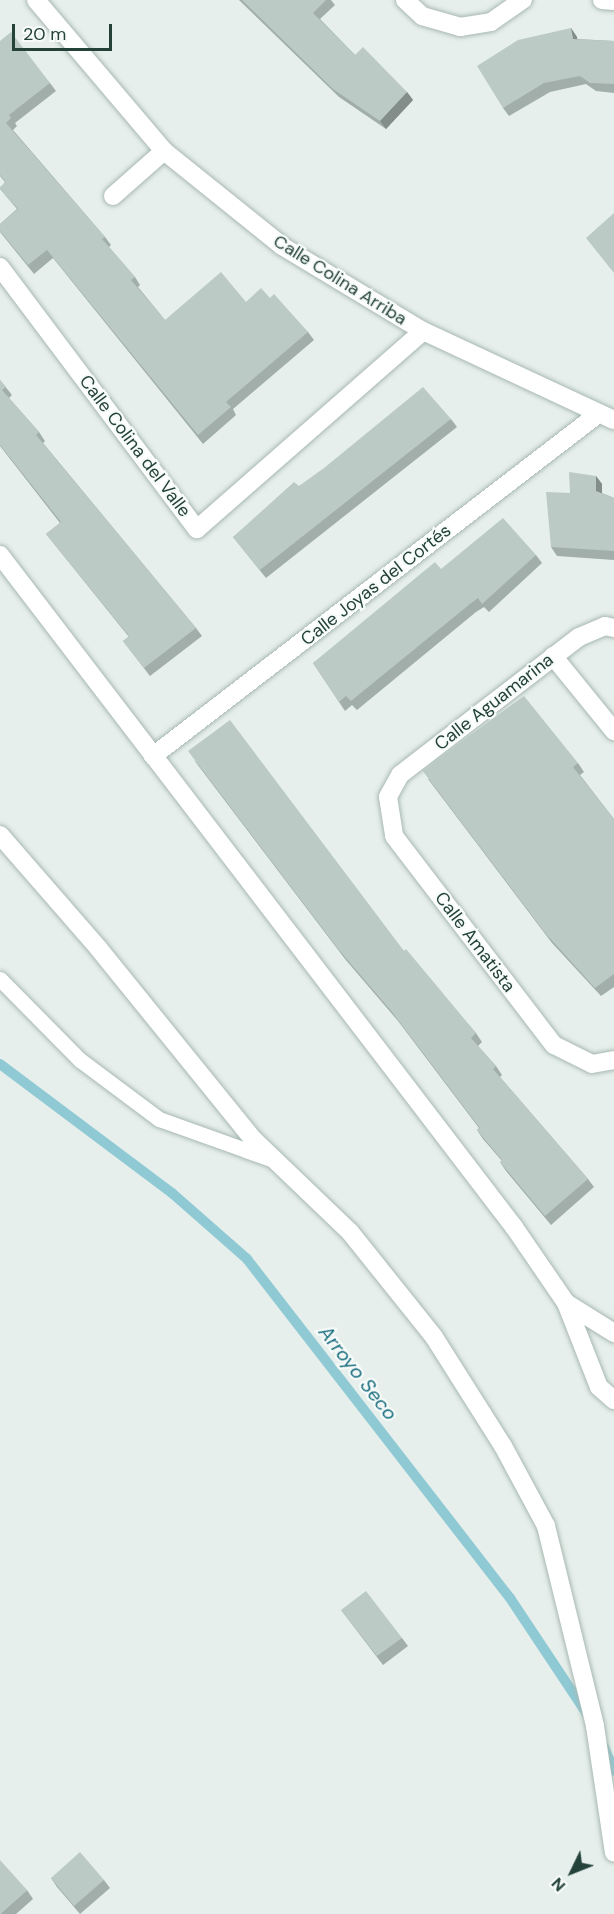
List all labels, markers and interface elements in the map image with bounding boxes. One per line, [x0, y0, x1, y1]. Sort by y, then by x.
scale bar [15, 12, 116, 50]
text: 20 m [23, 22, 66, 46]
street label: Calle Colina Arriba [269, 230, 411, 330]
street label: Calle Colina del Valle [75, 371, 195, 521]
street label: Calle Joyas del Cortés [297, 520, 455, 650]
street label: Calle Aguamarina [430, 649, 558, 755]
street label: Calle Amatista [430, 888, 520, 996]
water label: Arroyo Seco [314, 1321, 402, 1425]
north arrow [542, 1842, 602, 1902]
text: N [547, 1873, 570, 1896]

